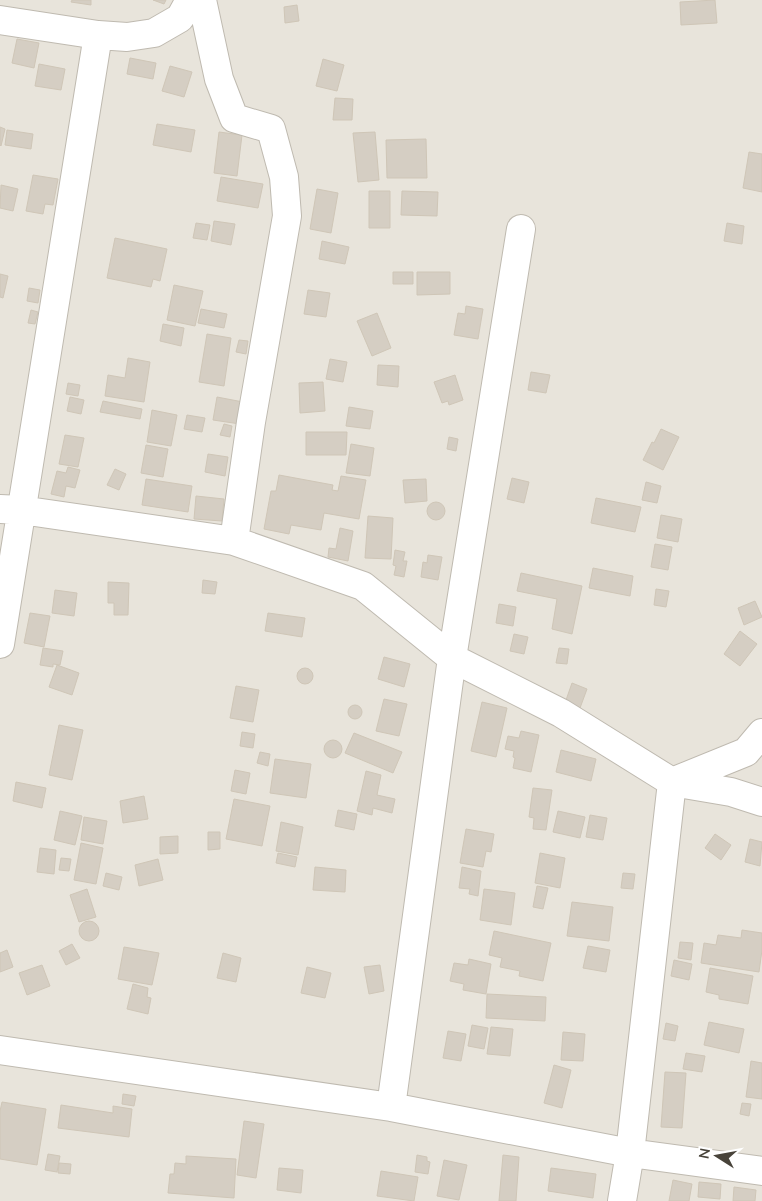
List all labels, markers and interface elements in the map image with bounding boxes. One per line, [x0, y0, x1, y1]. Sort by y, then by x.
north arrow [692, 1131, 742, 1181]
text: N [694, 1147, 715, 1161]

